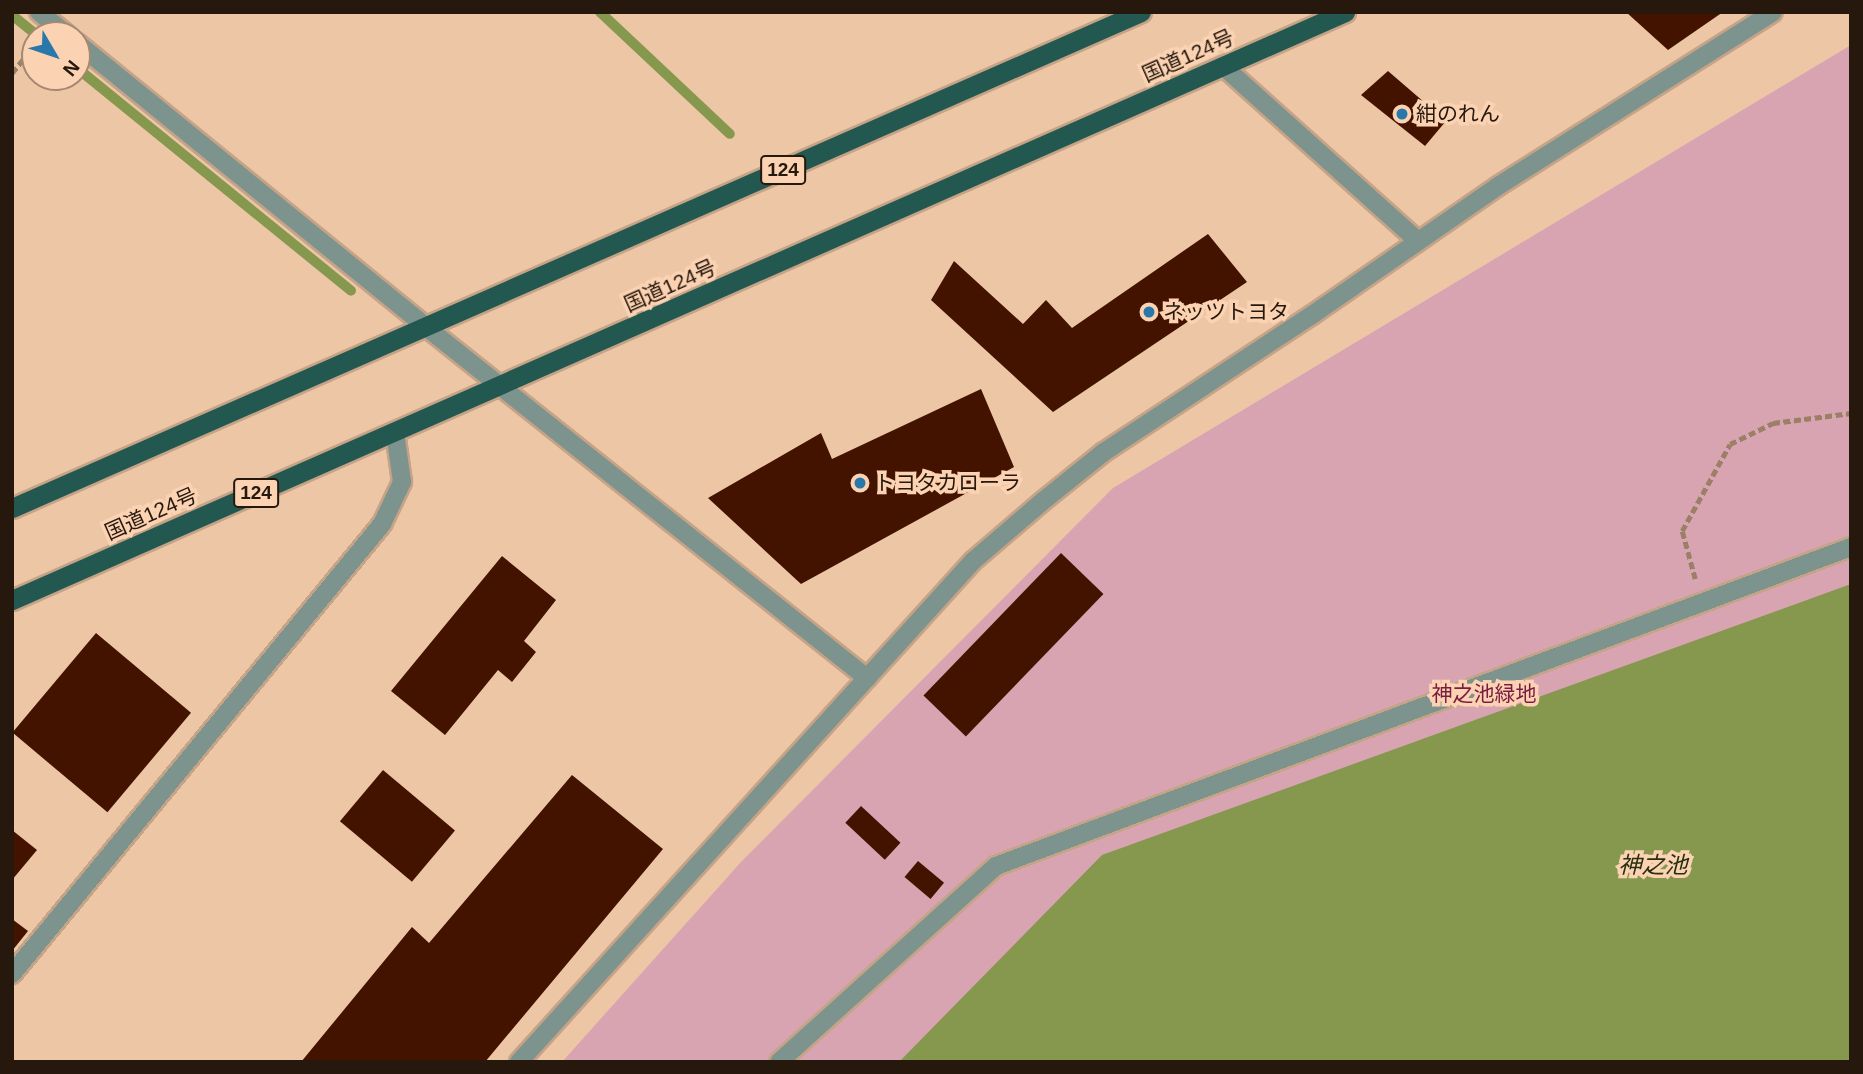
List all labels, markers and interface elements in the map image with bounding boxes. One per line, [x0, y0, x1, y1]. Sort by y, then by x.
north arrow [21, 21, 91, 91]
street label: 国道124号 [1138, 25, 1238, 87]
text: N [59, 56, 84, 80]
place label: 紺のれん [1416, 101, 1500, 127]
marker: 紺のれん [1394, 106, 1410, 122]
road number: 124 [758, 154, 808, 186]
street label: 国道124号 [620, 255, 720, 317]
place label: ネッツトヨタ [1163, 299, 1289, 325]
marker: ネッツトヨタ [1141, 304, 1157, 320]
place label: トヨタカローラ [874, 470, 1021, 496]
marker: トヨタカローラ [852, 475, 868, 491]
road number: 124 [232, 478, 280, 508]
street label: 国道124号 [101, 483, 201, 545]
park label: 神之池緑地 [1432, 681, 1536, 707]
water label: 神之池 [1619, 851, 1687, 879]

